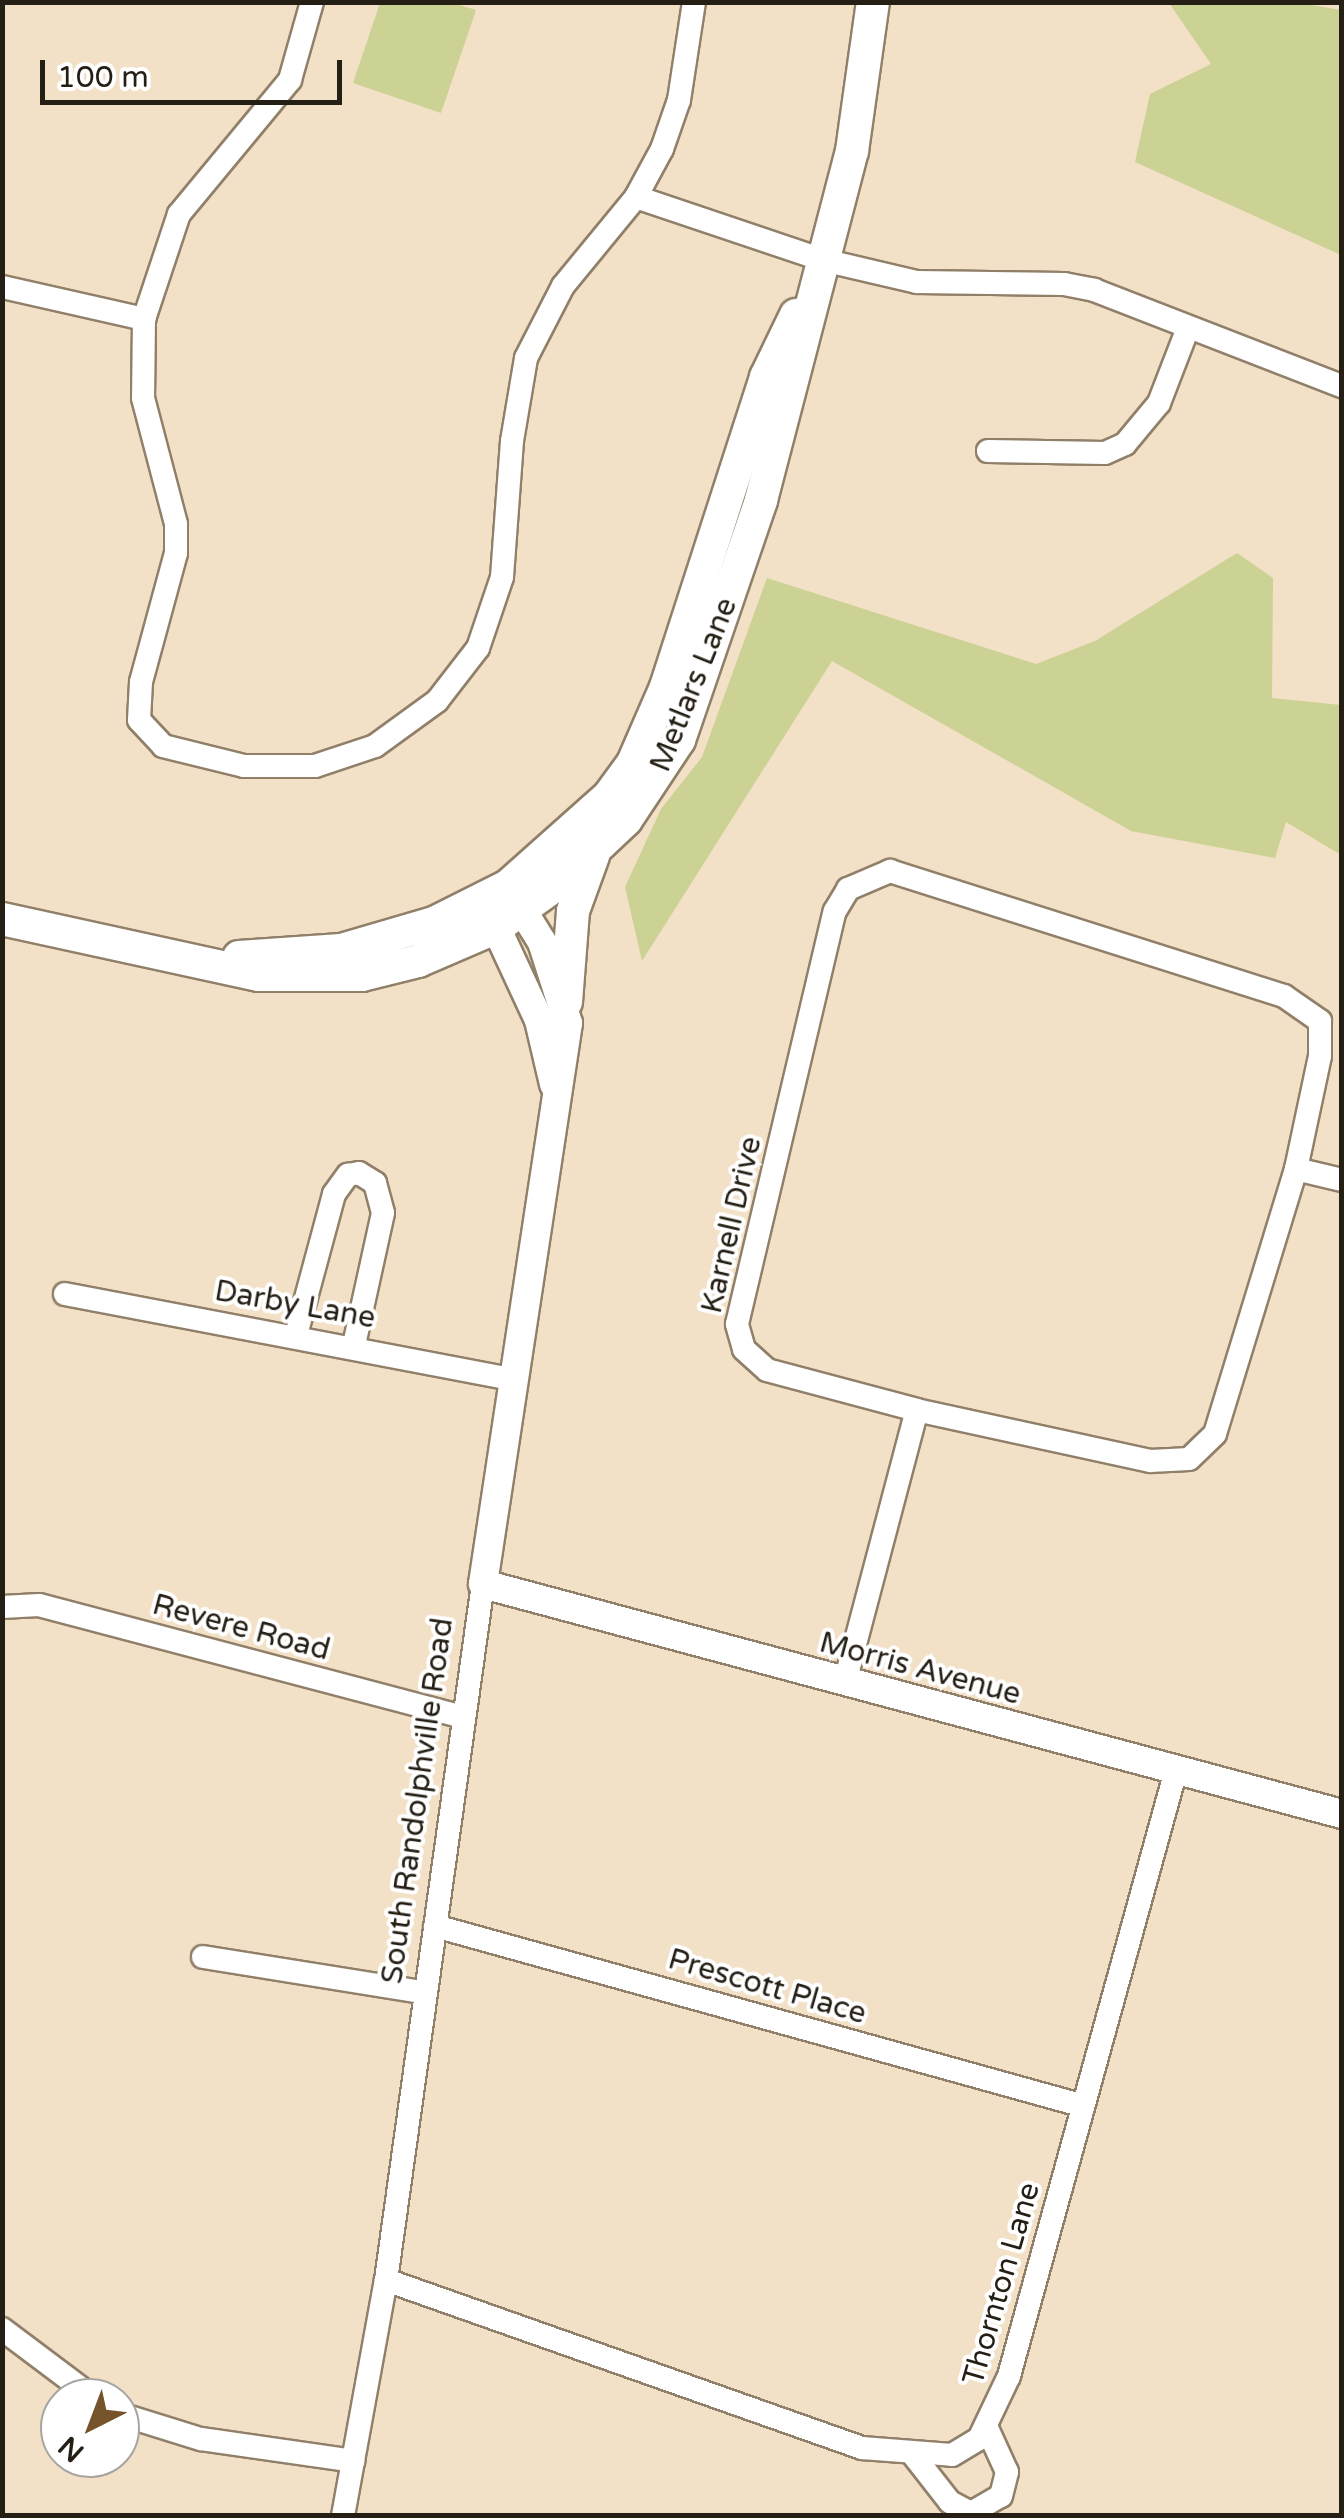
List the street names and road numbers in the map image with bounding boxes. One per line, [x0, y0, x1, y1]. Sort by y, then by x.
street label: Metlars Lane [643, 593, 745, 777]
street label: Karnell Drive [694, 1133, 770, 1317]
street label: Darby Lane [212, 1273, 378, 1337]
street label: Revere Road [148, 1587, 334, 1669]
street label: South Randolphville Road [374, 1616, 462, 1986]
street label: Morris Avenue [815, 1625, 1025, 1713]
street label: Prescott Place [664, 1942, 870, 2032]
street label: Thornton Lane [956, 2179, 1048, 2389]

